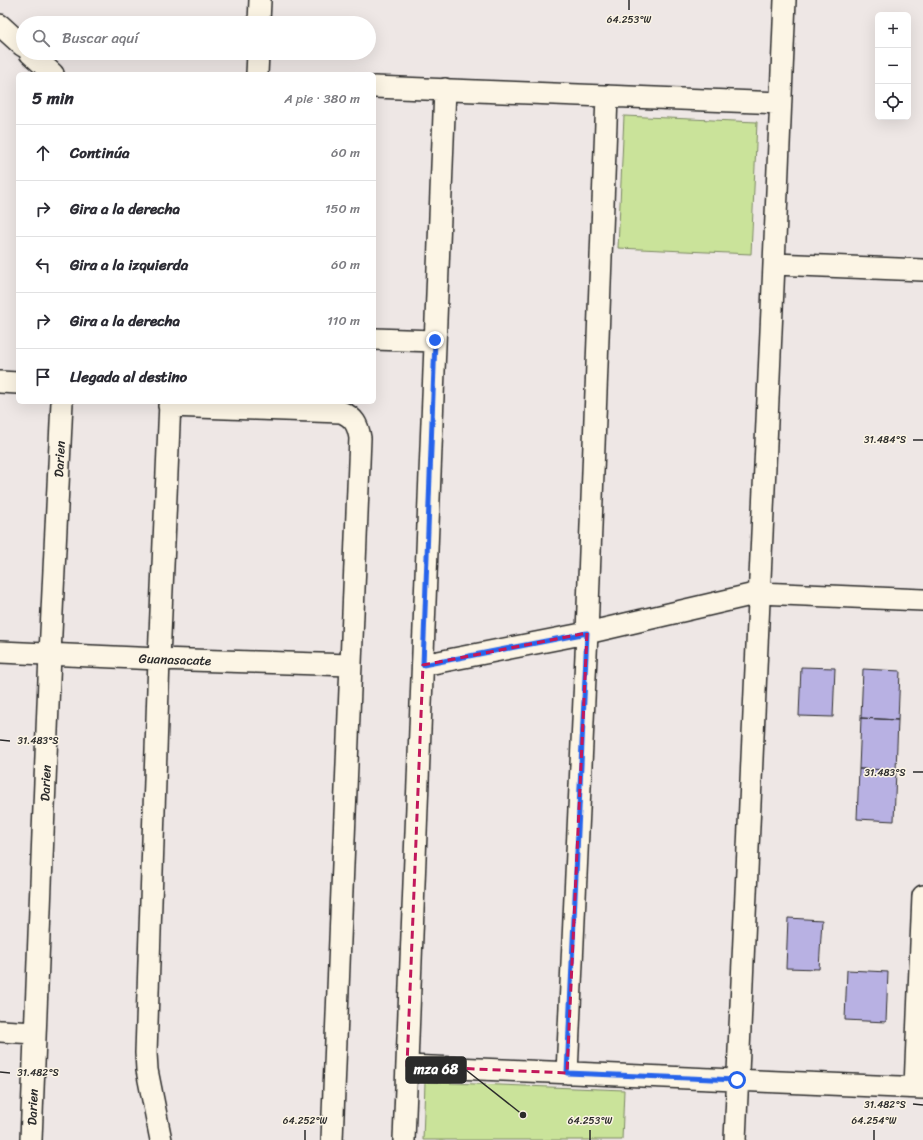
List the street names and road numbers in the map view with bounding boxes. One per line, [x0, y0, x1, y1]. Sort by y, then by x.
street label: Darien [47, 440, 72, 478]
street label: Guanasacate [138, 647, 212, 672]
street label: Darien [33, 764, 58, 802]
street label: Darien [20, 1088, 45, 1126]

